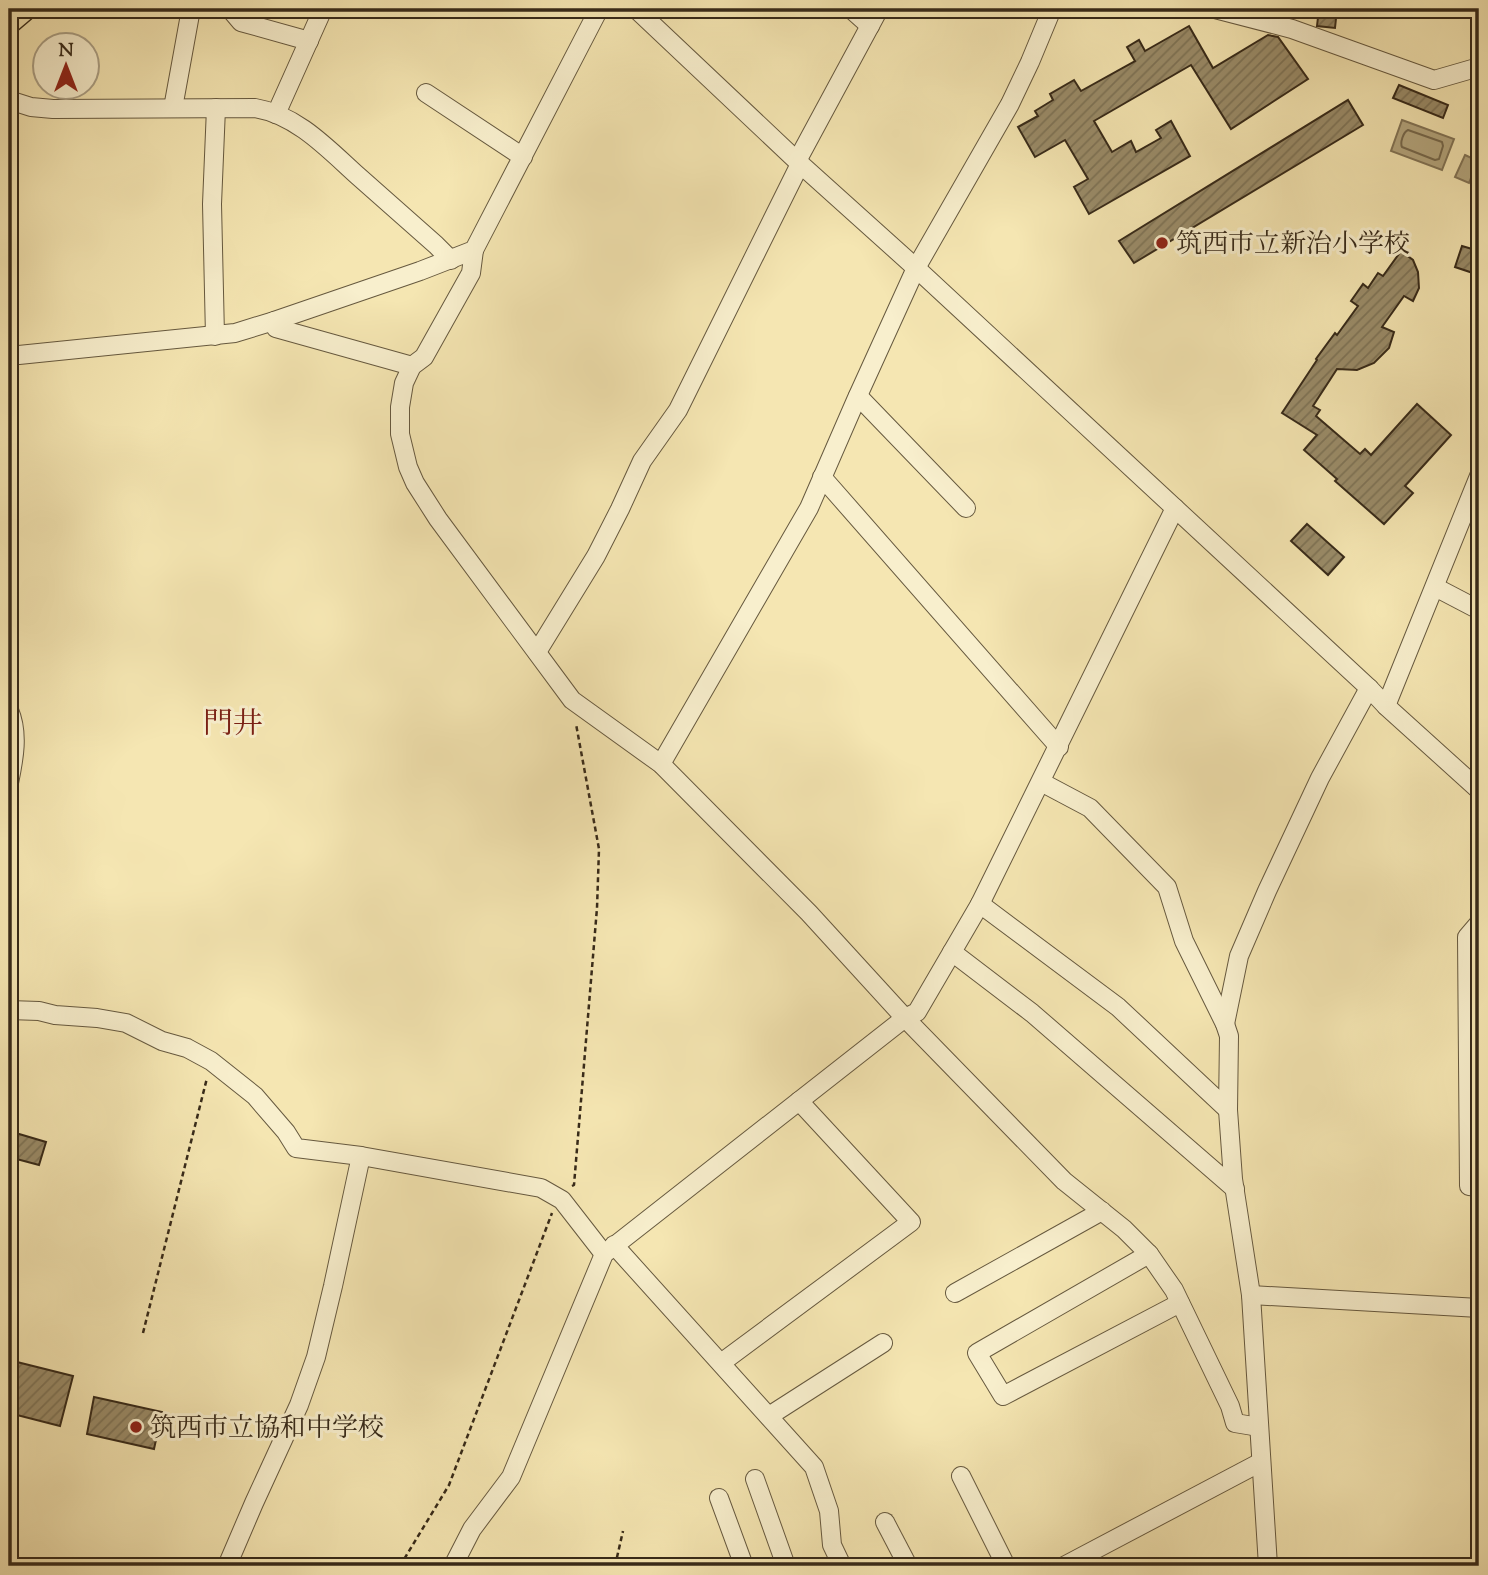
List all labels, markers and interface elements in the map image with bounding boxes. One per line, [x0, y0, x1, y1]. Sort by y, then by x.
north arrow [32, 32, 102, 102]
text: N [58, 38, 74, 65]
place label: 筑西市立新治小学校 [1176, 227, 1410, 264]
marker: 筑西市立新治小学校 [1154, 235, 1170, 251]
district label: 門井 [203, 704, 263, 747]
place label: 筑西市立協和中学校 [150, 1411, 384, 1448]
marker: 筑西市立協和中学校 [128, 1419, 144, 1435]

